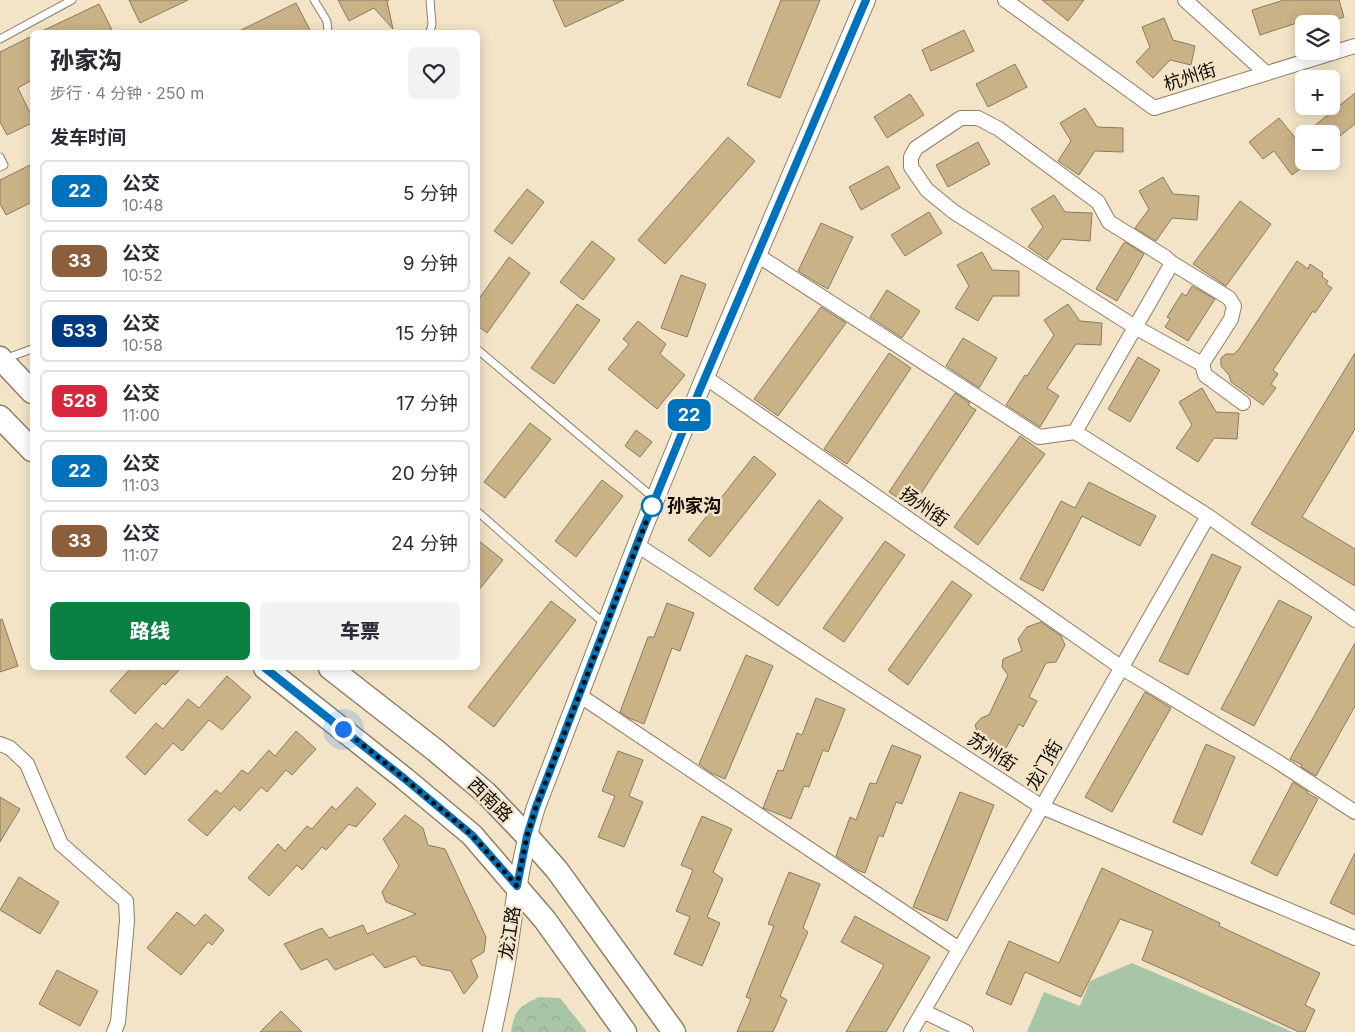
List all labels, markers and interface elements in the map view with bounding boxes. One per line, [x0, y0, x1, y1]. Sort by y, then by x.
map controls [1295, 15, 1340, 170]
button: layers [1295, 15, 1340, 60]
text: 孙家沟 [50, 46, 122, 75]
button: heart [408, 47, 460, 99]
street label: 杭州街 [1161, 59, 1219, 94]
button: + [1295, 70, 1340, 115]
text: 步行 · 4 分钟 · 250 m [50, 83, 204, 103]
button: − [1295, 125, 1340, 170]
text: 发车时间 [50, 126, 126, 149]
text: 公交 [122, 172, 160, 195]
text: 22 [68, 180, 91, 201]
text: 5 分钟 [403, 182, 458, 205]
text: 10:48 [122, 195, 163, 215]
text: 公交 [122, 242, 160, 265]
text: 33 [68, 250, 91, 271]
text: 9 分钟 [403, 252, 458, 275]
text: 10:52 [122, 265, 163, 285]
text: 公交 [122, 312, 160, 335]
text: 533 [62, 320, 97, 341]
text: 15 分钟 [395, 322, 458, 345]
text: 10:58 [122, 335, 163, 355]
text: 公交 [122, 382, 160, 405]
text: 528 [62, 390, 97, 411]
text: 17 分钟 [396, 392, 458, 415]
line badge: 22 [666, 399, 712, 431]
text: 22 [678, 404, 700, 425]
text: 11:00 [122, 405, 160, 425]
text: 公交 [122, 452, 160, 475]
text: 22 [68, 460, 91, 481]
text: 20 分钟 [391, 462, 458, 485]
text: 11:03 [122, 475, 160, 495]
street label: 扬州街 [896, 483, 952, 531]
marker: 孙家沟 [641, 495, 663, 517]
place label: 孙家沟 [667, 495, 721, 516]
text: 公交 [122, 522, 160, 545]
text: 33 [68, 530, 91, 551]
text: 24 分钟 [391, 532, 458, 555]
text: 11:07 [122, 545, 158, 565]
button: 路线 [50, 602, 250, 660]
button: 车票 [260, 602, 460, 660]
your location [331, 717, 356, 742]
street label: 苏州街 [964, 728, 1021, 775]
street label: 龙门街 [1021, 736, 1066, 793]
street label: 西南路 [464, 773, 517, 826]
street label: 龙江路 [495, 905, 524, 961]

